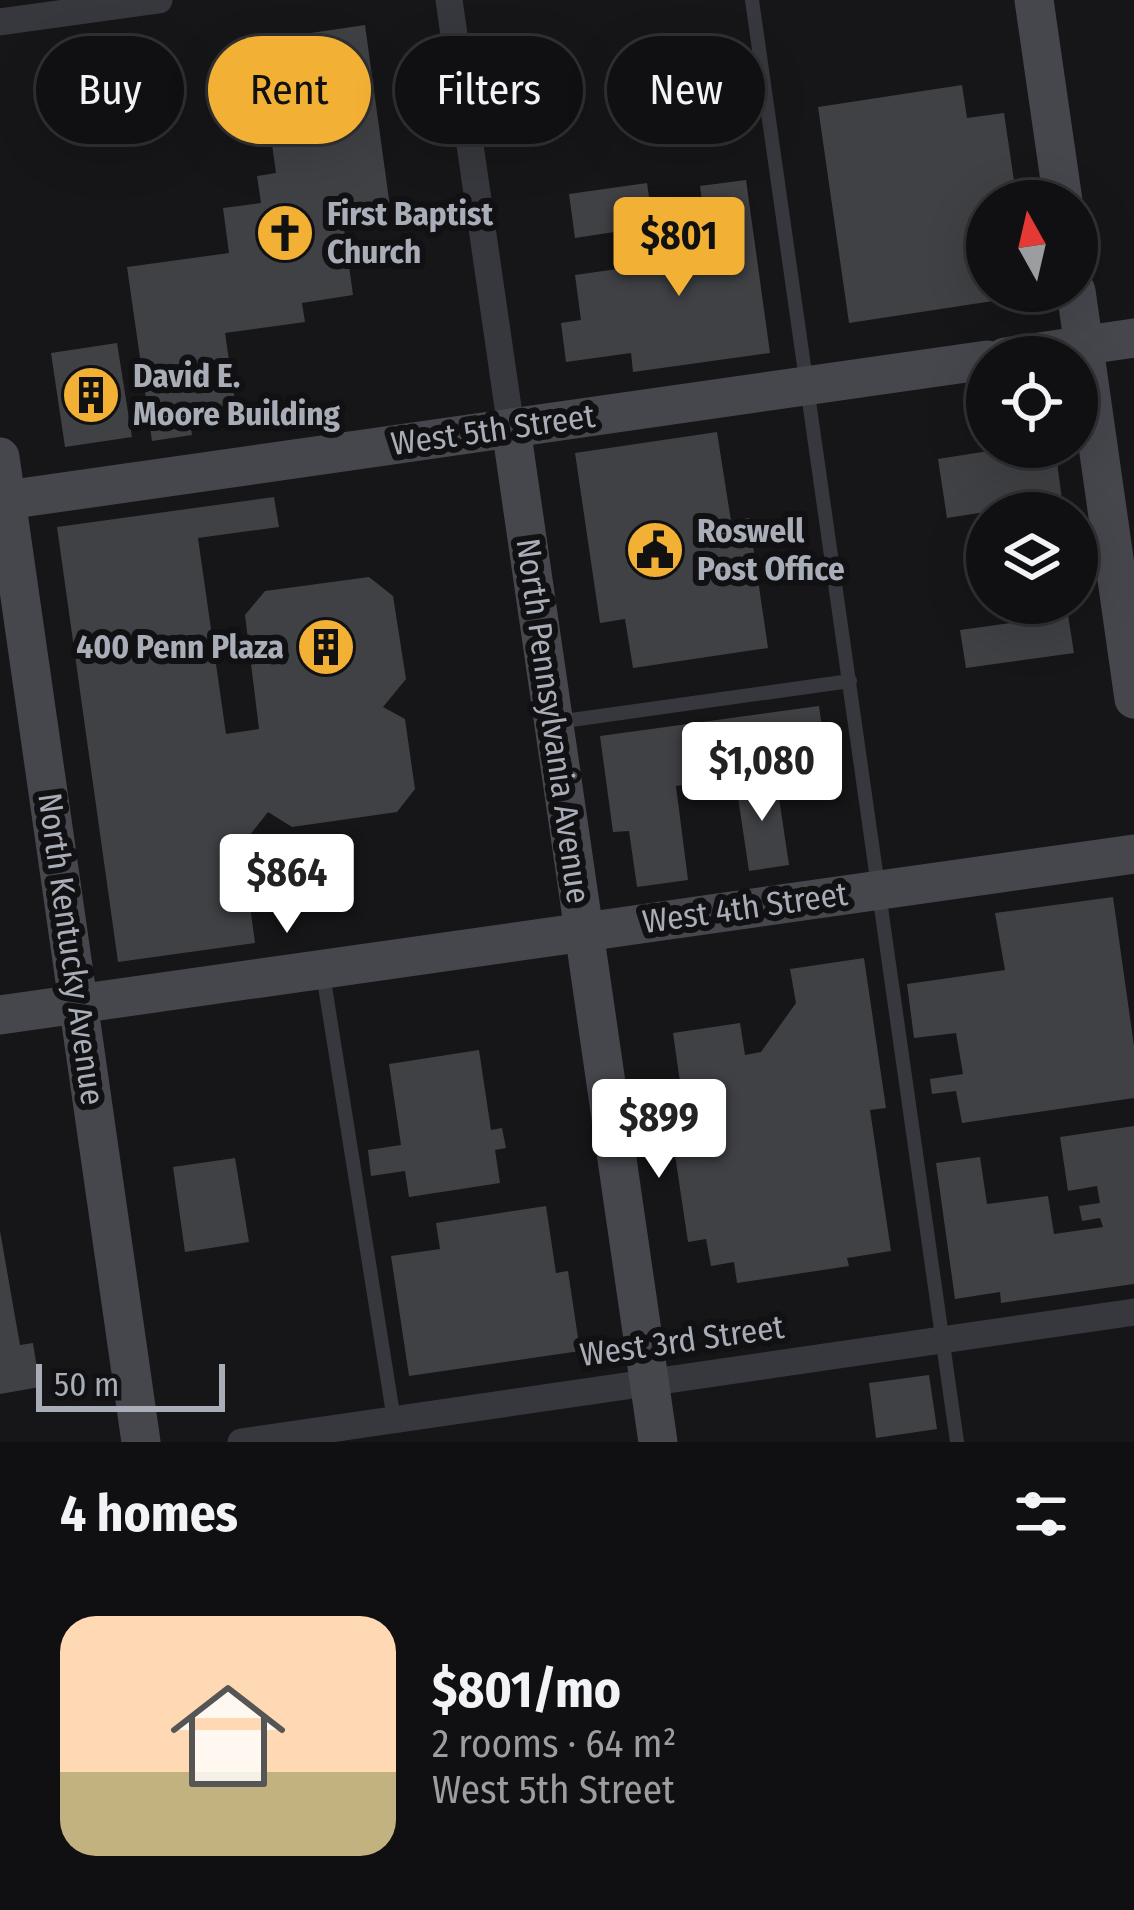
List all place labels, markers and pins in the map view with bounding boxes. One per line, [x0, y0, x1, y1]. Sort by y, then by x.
place label: First Baptist Church [327, 194, 493, 272]
pin: $801 [608, 197, 750, 299]
church icon: First Baptist Church [254, 202, 316, 264]
place label: David E. Moore Building [133, 356, 341, 434]
building icon: David E. Moore Building [60, 364, 122, 426]
place label: Roswell Post Office [697, 511, 845, 589]
public building icon: Roswell Post Office [624, 519, 686, 581]
building icon: 400 Penn Plaza [295, 616, 357, 678]
place label: 400 Penn Plaza [76, 627, 284, 667]
pin: $1,080 [664, 722, 860, 824]
pin: $864 [216, 834, 358, 936]
pin: $899 [588, 1079, 730, 1181]

